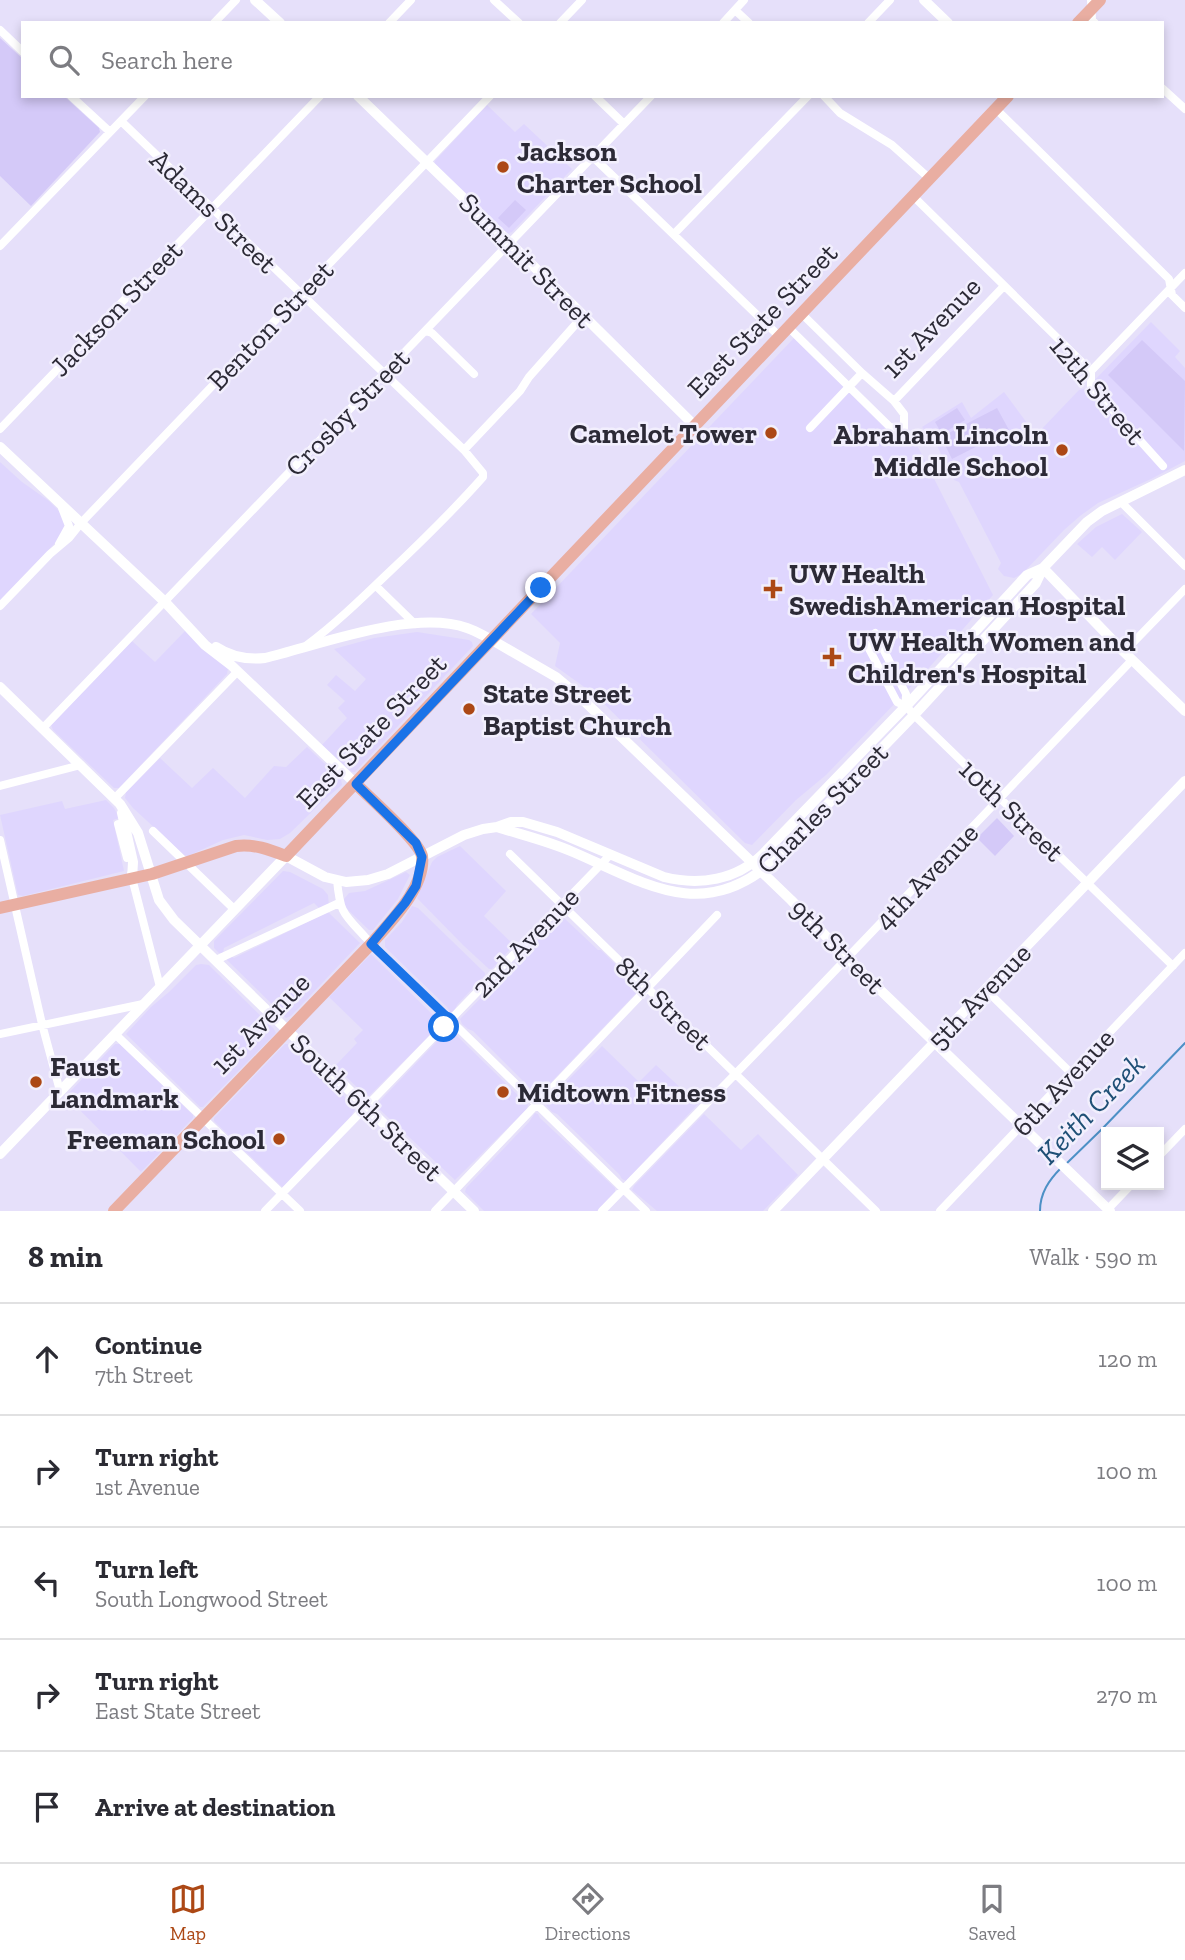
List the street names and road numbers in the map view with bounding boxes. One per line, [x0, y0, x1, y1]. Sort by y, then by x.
street label: Adams Street [143, 143, 284, 280]
street label: Summit Street [452, 186, 601, 335]
street label: Jackson Street [43, 233, 190, 383]
street label: East State Street [680, 236, 845, 404]
street label: Benton Street [200, 253, 341, 397]
street label: 1st Avenue [875, 270, 988, 385]
street label: 12th Street [1043, 329, 1153, 452]
street label: Crosby Street [278, 341, 417, 483]
street label: East State Street [289, 647, 454, 815]
street label: Charles Street [750, 735, 895, 881]
street label: 10th Street [952, 752, 1071, 869]
street label: 4th Avenue [868, 816, 985, 936]
street label: 2nd Avenue [465, 881, 586, 1004]
street label: 9th Street [783, 892, 892, 1001]
street label: 5th Avenue [921, 937, 1038, 1056]
street label: 8th Street [609, 949, 719, 1058]
street label: 1st Avenue [204, 966, 317, 1081]
street label: 6th Avenue [1005, 1022, 1121, 1143]
street label: South 6th Street [284, 1027, 450, 1188]

